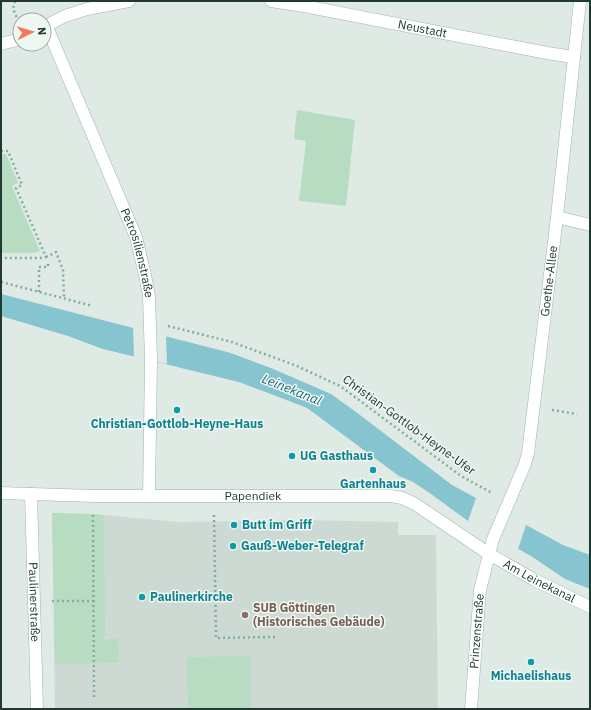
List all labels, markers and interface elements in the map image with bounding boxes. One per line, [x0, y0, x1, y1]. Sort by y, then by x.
north arrow [12, 12, 52, 52]
street label: Neustadt [397, 16, 448, 40]
text: N [35, 27, 49, 36]
street label: Petrosilienstraße [118, 206, 157, 299]
street label: Goethe-Allee [537, 244, 560, 317]
water label: Leinekanal [260, 370, 325, 409]
street label: Christian-Gottlob-Heyne-Ufer [340, 371, 479, 478]
marker: Christian-Gottlob-Heyne-Haus [172, 405, 182, 415]
place label: Christian-Gottlob-Heyne-Haus [91, 416, 263, 431]
place label: UG Gasthaus [300, 448, 373, 463]
marker: UG Gasthaus [287, 451, 297, 461]
marker: Gartenhaus [368, 465, 378, 475]
place label: Gartenhaus [340, 476, 406, 491]
street label: Papendiek [225, 488, 282, 503]
place label: Butt im Griff [242, 517, 312, 532]
marker: Butt im Griff [229, 520, 239, 530]
place label: Gauß-Weber-Telegraf [241, 538, 364, 553]
marker: Gauß-Weber-Telegraf [228, 541, 238, 551]
street label: Am Leinekanal [501, 556, 578, 606]
street label: Paulinerstraße [26, 562, 43, 642]
place label: Paulinerkirche [150, 589, 233, 604]
marker: Paulinerkirche [137, 592, 147, 602]
street label: Prinzenstraße [466, 593, 487, 669]
place label: SUB Göttingen (Historisches Gebäude) [253, 600, 385, 629]
marker: SUB Göttingen (Historisches Gebäude) [240, 610, 250, 620]
marker: Michaelishaus [526, 657, 536, 667]
place label: Michaelishaus [491, 668, 571, 683]

